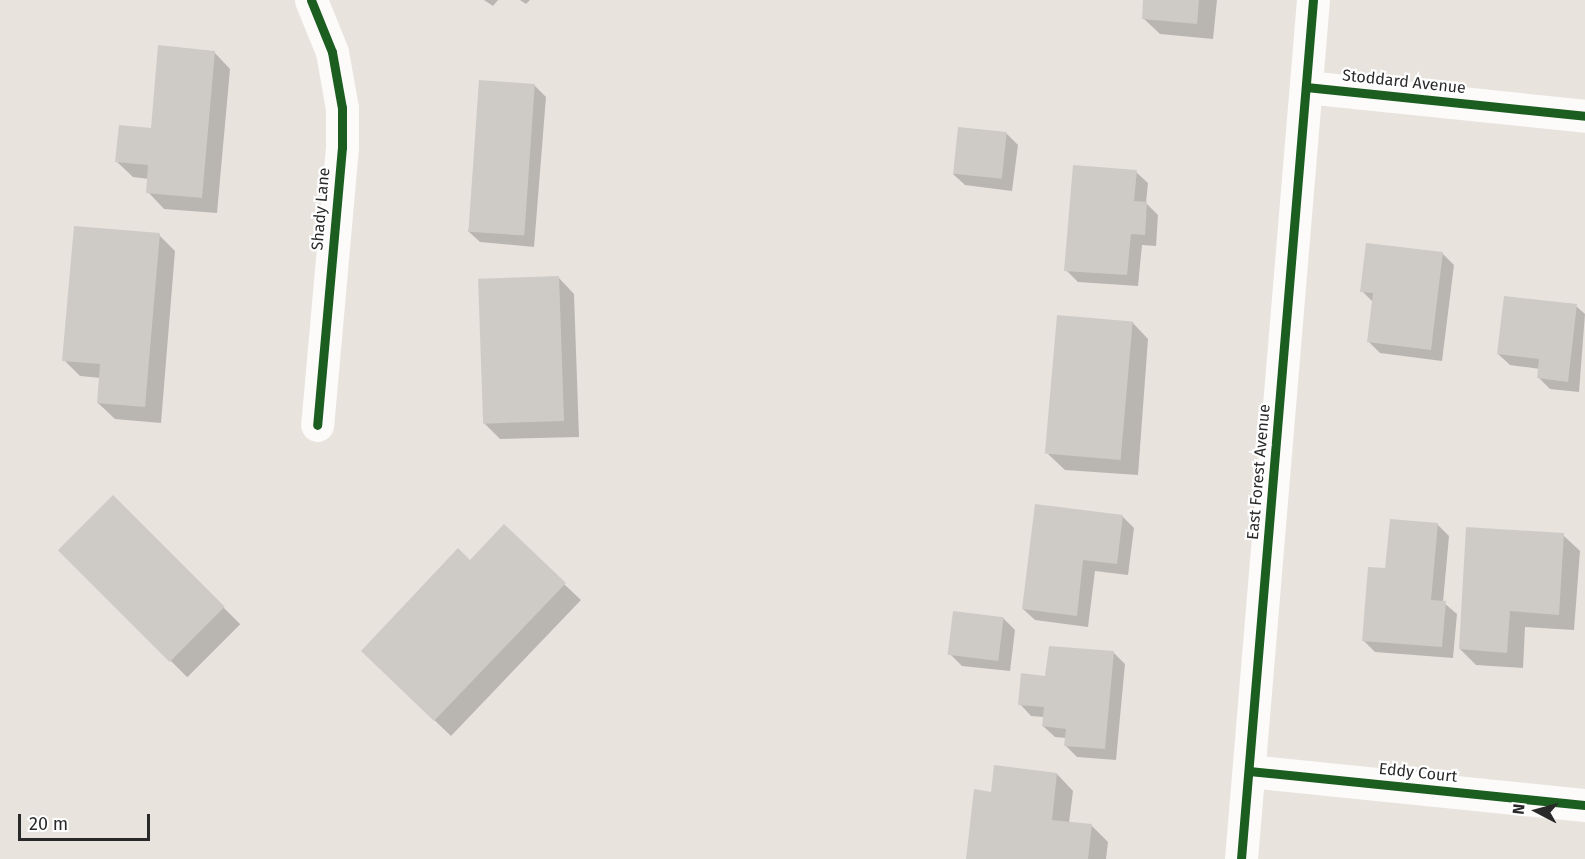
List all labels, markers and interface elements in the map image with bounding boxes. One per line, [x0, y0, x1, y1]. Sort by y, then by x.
street label: Stoddard Avenue [1341, 66, 1467, 98]
street label: Shady Lane [308, 167, 334, 251]
street label: East Forest Avenue [1244, 403, 1274, 541]
street label: Eddy Court [1378, 759, 1458, 787]
north arrow [1507, 781, 1567, 841]
scale bar [21, 802, 153, 840]
text: N [1509, 803, 1529, 815]
text: 20 m [29, 813, 68, 835]

